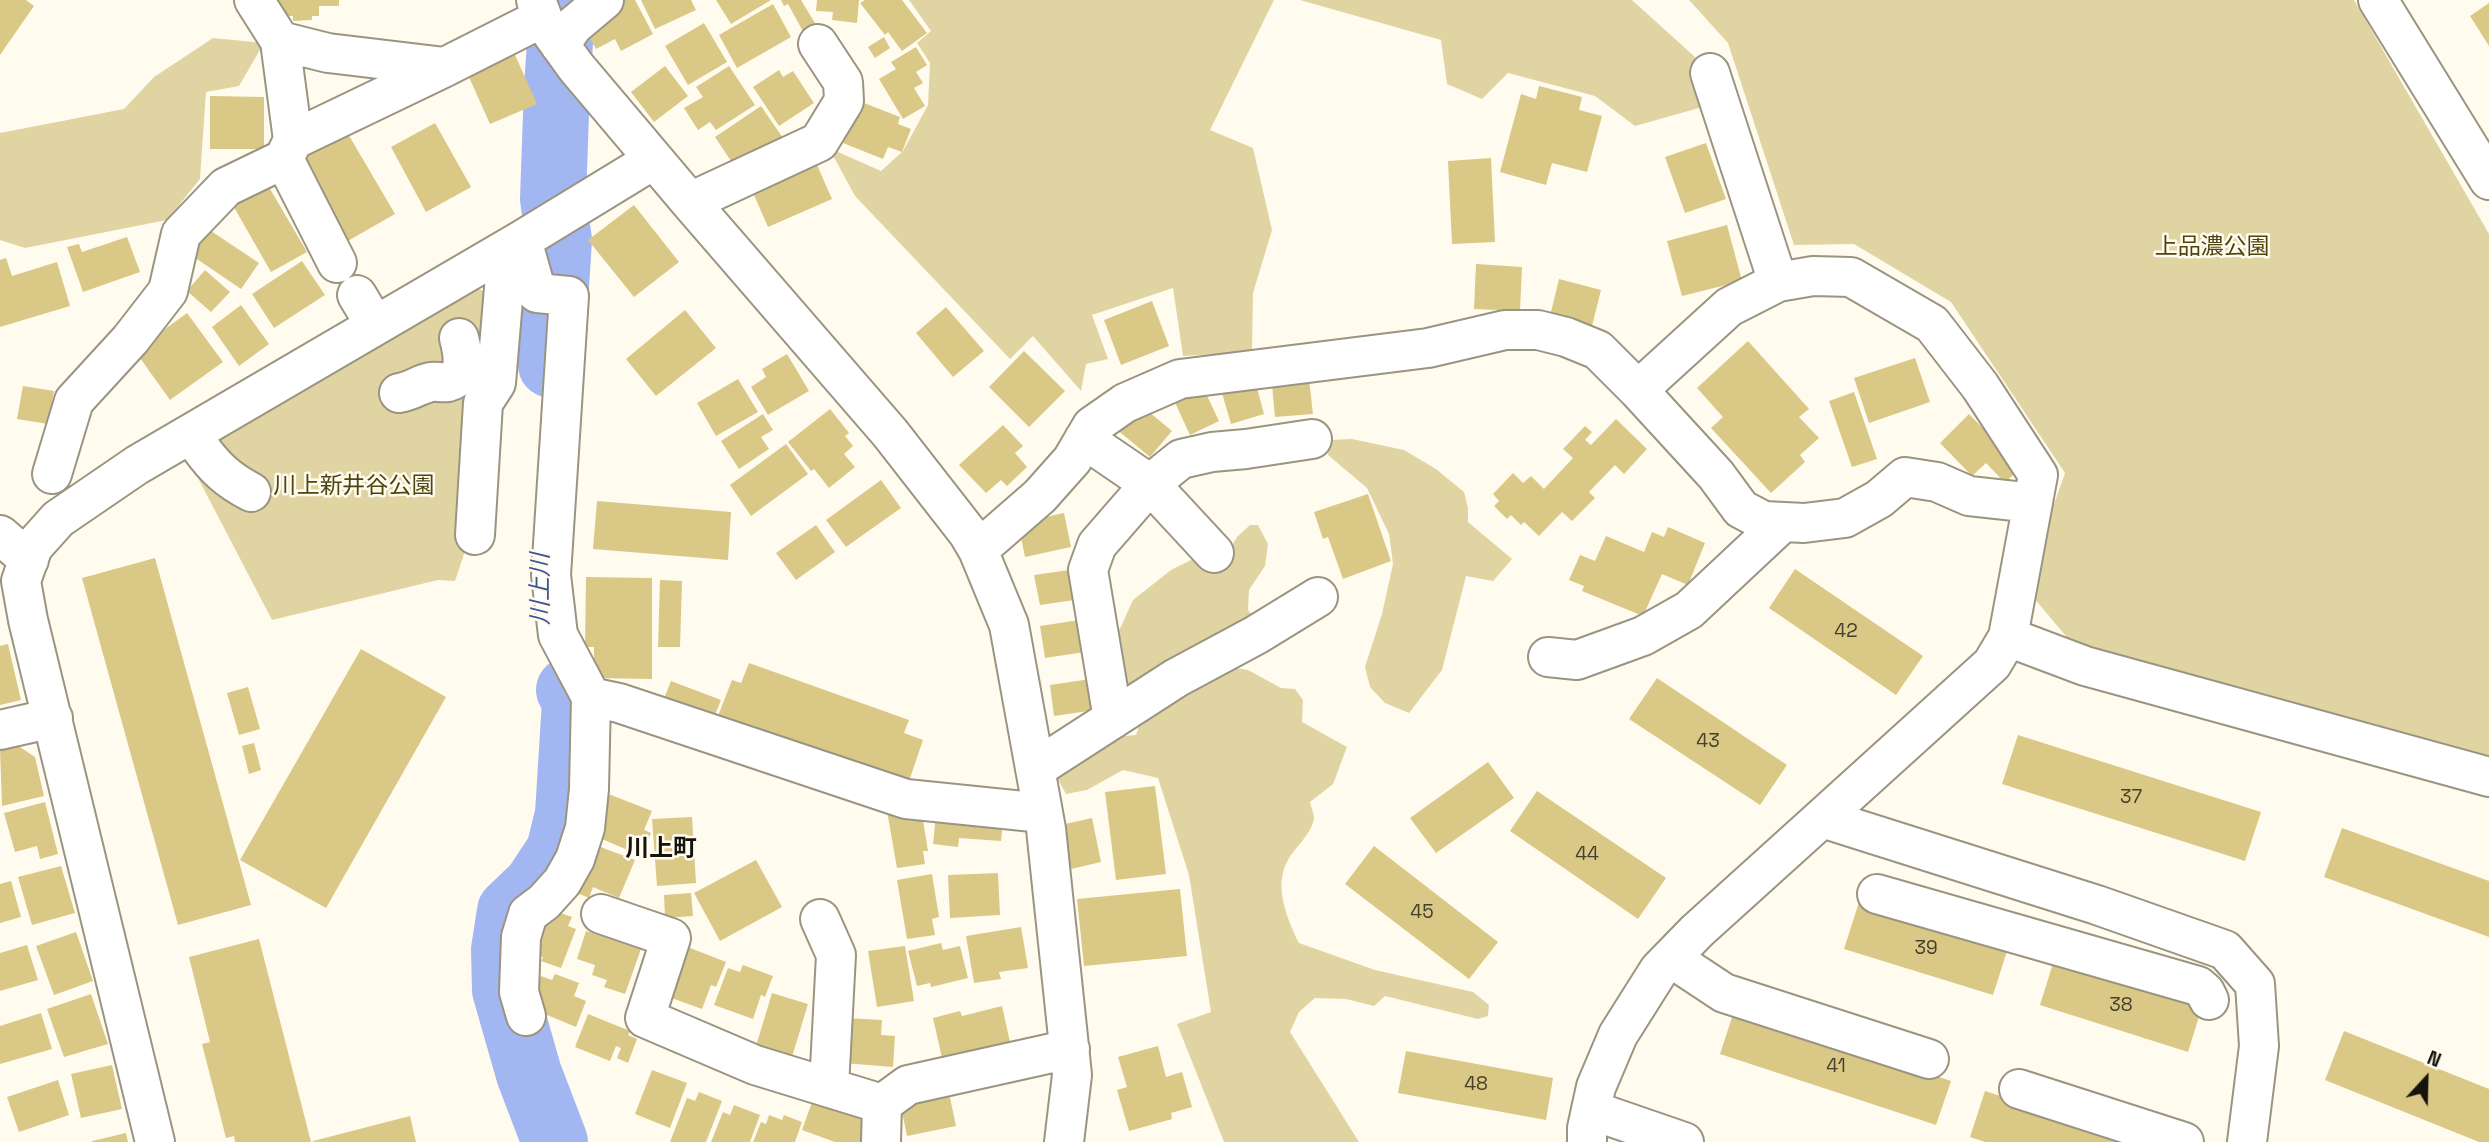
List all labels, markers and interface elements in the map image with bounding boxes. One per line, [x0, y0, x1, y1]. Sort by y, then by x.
park label: 上品濃公園 [2155, 234, 2269, 262]
park label: 川上新井谷公園 [274, 473, 434, 501]
water label: 川上川 [527, 553, 555, 625]
house number: 42 [1834, 621, 1858, 643]
house number: 43 [1696, 731, 1720, 753]
house number: 37 [2120, 787, 2142, 809]
district label: 川上町 [625, 835, 697, 863]
house number: 44 [1575, 844, 1599, 866]
house number: 45 [1410, 902, 1434, 924]
house number: 39 [1914, 938, 1938, 960]
house number: 38 [2109, 995, 2133, 1017]
north arrow [2391, 1044, 2461, 1114]
text: N [2423, 1045, 2445, 1073]
house number: 41 [1826, 1056, 1846, 1078]
house number: 48 [1464, 1074, 1488, 1096]

